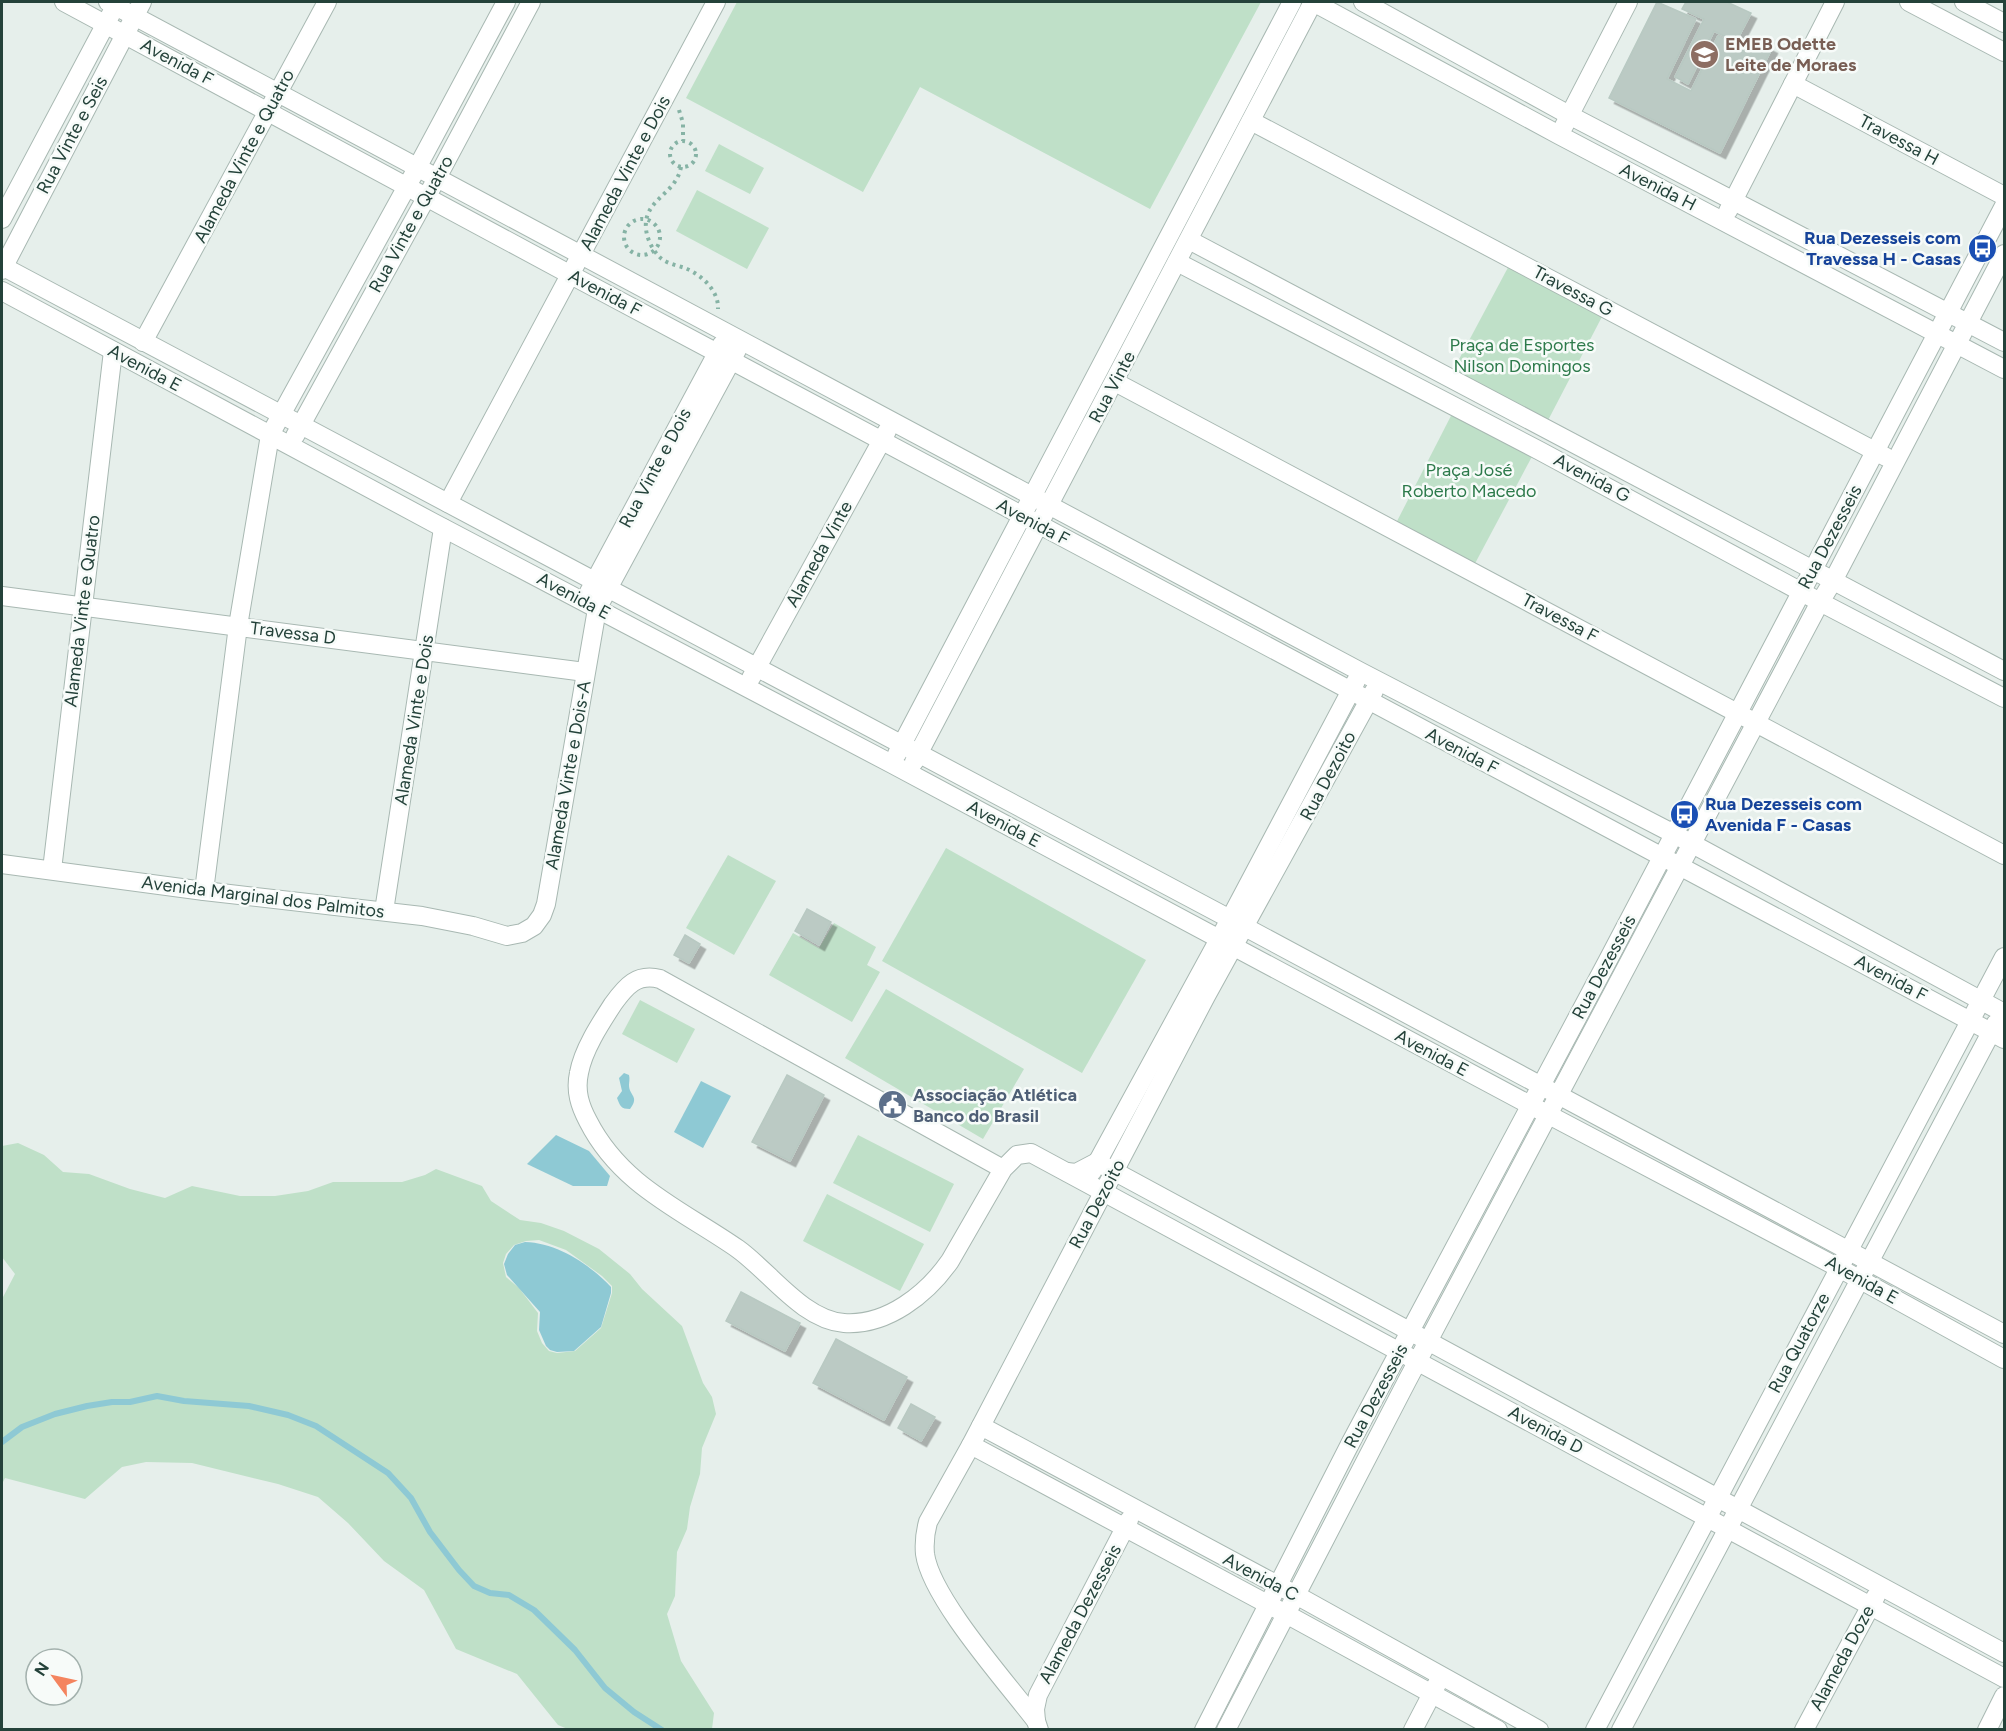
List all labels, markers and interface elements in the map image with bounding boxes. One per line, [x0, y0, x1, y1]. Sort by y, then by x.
place label: EMEB Odette Leite de Moraes [1725, 33, 1857, 76]
street label: Avenida F [137, 34, 217, 90]
school or university icon: EMEB Odette Leite de Moraes [1688, 38, 1720, 70]
street label: Alameda Vinte e Quatro [189, 66, 299, 246]
street label: Rua Vinte e Seis [32, 72, 112, 198]
street label: Alameda Vinte e Dois [575, 92, 675, 254]
street label: Travessa H [1855, 110, 1943, 170]
street label: Rua Vinte e Quatro [364, 152, 458, 296]
street label: Avenida H [1616, 158, 1700, 216]
place label: Rua Dezesseis com Travessa H - Casas [1804, 227, 1962, 270]
bus stop icon: Rua Dezesseis com Travessa H - Casas [1966, 232, 1998, 264]
street label: Travessa G [1529, 261, 1617, 321]
street label: Avenida F [565, 265, 645, 321]
park label: Praça de Esportes Nilson Domingos [1450, 334, 1594, 377]
street label: Avenida E [105, 340, 185, 396]
street label: Rua Vinte [1084, 347, 1140, 427]
street label: Rua Vinte e Dois [614, 404, 696, 532]
street label: Avenida G [1550, 449, 1634, 507]
park label: Praça José Roberto Macedo [1402, 459, 1536, 502]
street label: Rua Dezesseis [1793, 481, 1867, 593]
street label: Avenida F [993, 494, 1073, 550]
street label: Alameda Vinte [781, 497, 857, 611]
street label: Alameda Vinte e Quatro [59, 514, 105, 708]
street label: Avenida E [534, 568, 614, 624]
street label: Travessa F [1518, 589, 1602, 647]
street label: Travessa D [249, 617, 337, 649]
street label: Alameda Vinte e Dois [390, 633, 438, 807]
street label: Alameda Vinte e Dois-A [541, 679, 595, 871]
street label: Avenida F [1422, 723, 1502, 779]
street label: Rua Dezoito [1295, 728, 1361, 824]
place label: Rua Dezesseis com Avenida F - Casas [1705, 793, 1862, 836]
street label: Avenida E [964, 796, 1044, 852]
bus stop icon: Rua Dezesseis com Avenida F - Casas [1668, 798, 1700, 830]
street label: Avenida Marginal dos Palmitos [140, 871, 386, 923]
street label: Rua Dezesseis [1567, 911, 1641, 1023]
street label: Avenida F [1851, 950, 1931, 1006]
street label: Avenida E [1392, 1025, 1472, 1081]
place label: Associação Atlética Banco do Brasil [913, 1084, 1077, 1127]
public building icon: Associação Atlética Banco do Brasil [876, 1089, 908, 1121]
street label: Rua Dezoito [1064, 1156, 1130, 1252]
street label: Avenida E [1822, 1251, 1902, 1309]
street label: Rua Quatorze [1763, 1289, 1835, 1397]
street label: Rua Dezesseis [1339, 1340, 1413, 1452]
street label: Avenida D [1505, 1401, 1587, 1459]
street label: Alameda Dezesseis [1034, 1541, 1126, 1687]
street label: Avenida C [1219, 1548, 1303, 1606]
street label: Alameda Doze [1805, 1601, 1879, 1714]
north arrow [24, 1647, 84, 1707]
text: N [31, 1659, 53, 1679]

